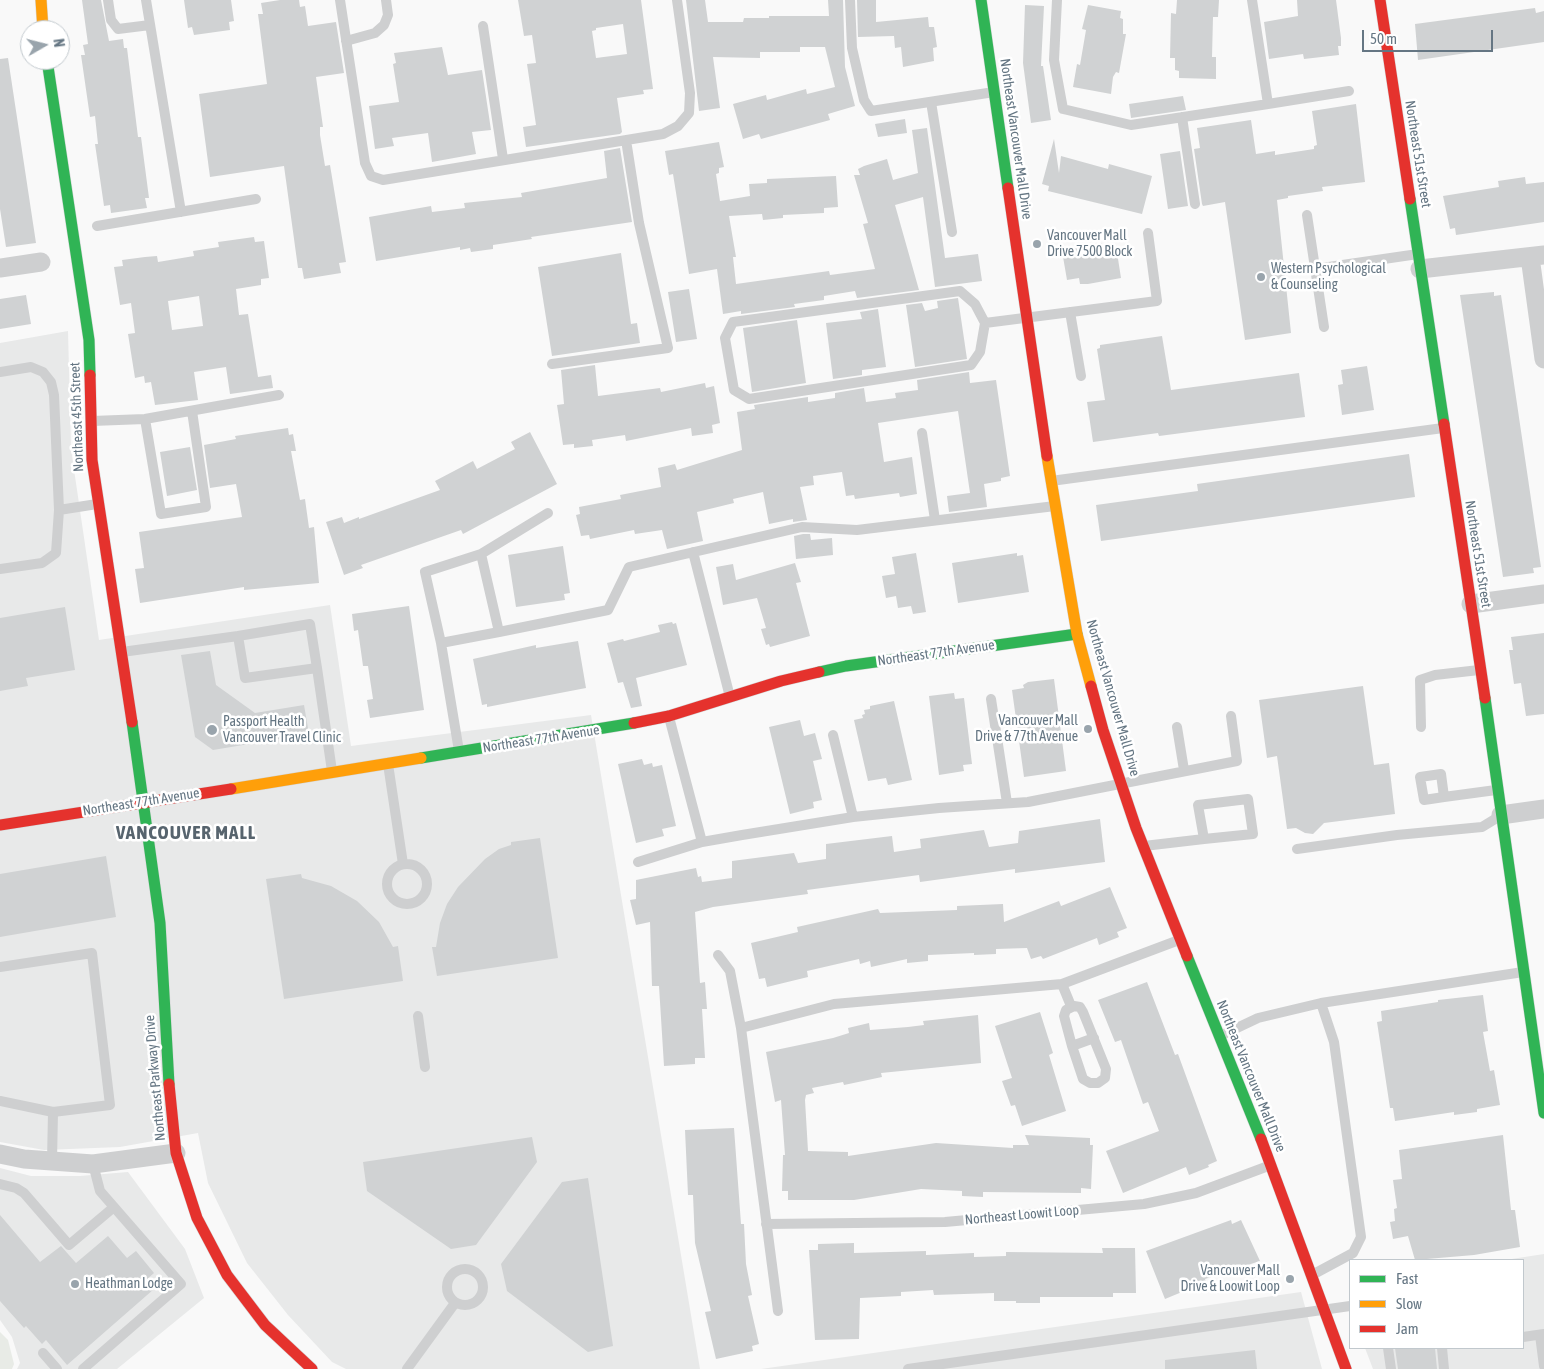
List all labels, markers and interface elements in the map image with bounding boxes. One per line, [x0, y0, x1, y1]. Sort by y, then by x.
north arrow [20, 20, 70, 70]
scale bar [1364, 20, 1495, 52]
text: 50 m [1370, 30, 1397, 47]
text: N [50, 38, 67, 48]
street label: Northeast Vancouver Mall Drive [996, 58, 1036, 220]
street label: Northeast 51st Street [1401, 99, 1435, 209]
place label: Vancouver Mall Drive 7500 Block [1047, 228, 1132, 260]
marker: Vancouver Mall Drive 7500 Block [1031, 238, 1043, 250]
place label: Western Psychological & Counseling [1271, 261, 1386, 294]
marker: Western Psychological & Counseling [1255, 271, 1267, 283]
street label: Northeast 45th Street [67, 362, 87, 472]
street label: Northeast 51st Street [1461, 499, 1495, 609]
street label: Northeast Vancouver Mall Drive [1083, 618, 1143, 778]
street label: Northeast 77th Avenue [876, 636, 996, 670]
place label: Vancouver Mall Drive & 77th Avenue [975, 713, 1078, 746]
place label: Passport Health Vancouver Travel Clinic [223, 714, 341, 746]
street label: Northeast 77th Avenue [481, 721, 601, 757]
marker: Passport Health Vancouver Travel Clinic [205, 723, 219, 737]
marker: Vancouver Mall Drive & 77th Avenue [1082, 723, 1094, 735]
street label: Northeast 77th Avenue [81, 784, 201, 820]
district label: VANCOUVER MALL [114, 822, 258, 844]
street label: Northeast Vancouver Mall Drive [1213, 998, 1289, 1154]
street label: Northeast Parkway Drive [141, 1014, 169, 1142]
street label: Northeast Loowit Loop [964, 1202, 1080, 1228]
legend [1349, 1259, 1524, 1349]
place label: Vancouver Mall Drive & Loowit Loop [1181, 1263, 1280, 1295]
text: Fast [1396, 1270, 1418, 1287]
marker: Vancouver Mall Drive & Loowit Loop [1284, 1273, 1296, 1285]
place label: Heathman Lodge [85, 1276, 173, 1292]
marker: Heathman Lodge [69, 1278, 81, 1290]
text: Slow [1396, 1295, 1422, 1312]
text: Jam [1396, 1320, 1419, 1337]

